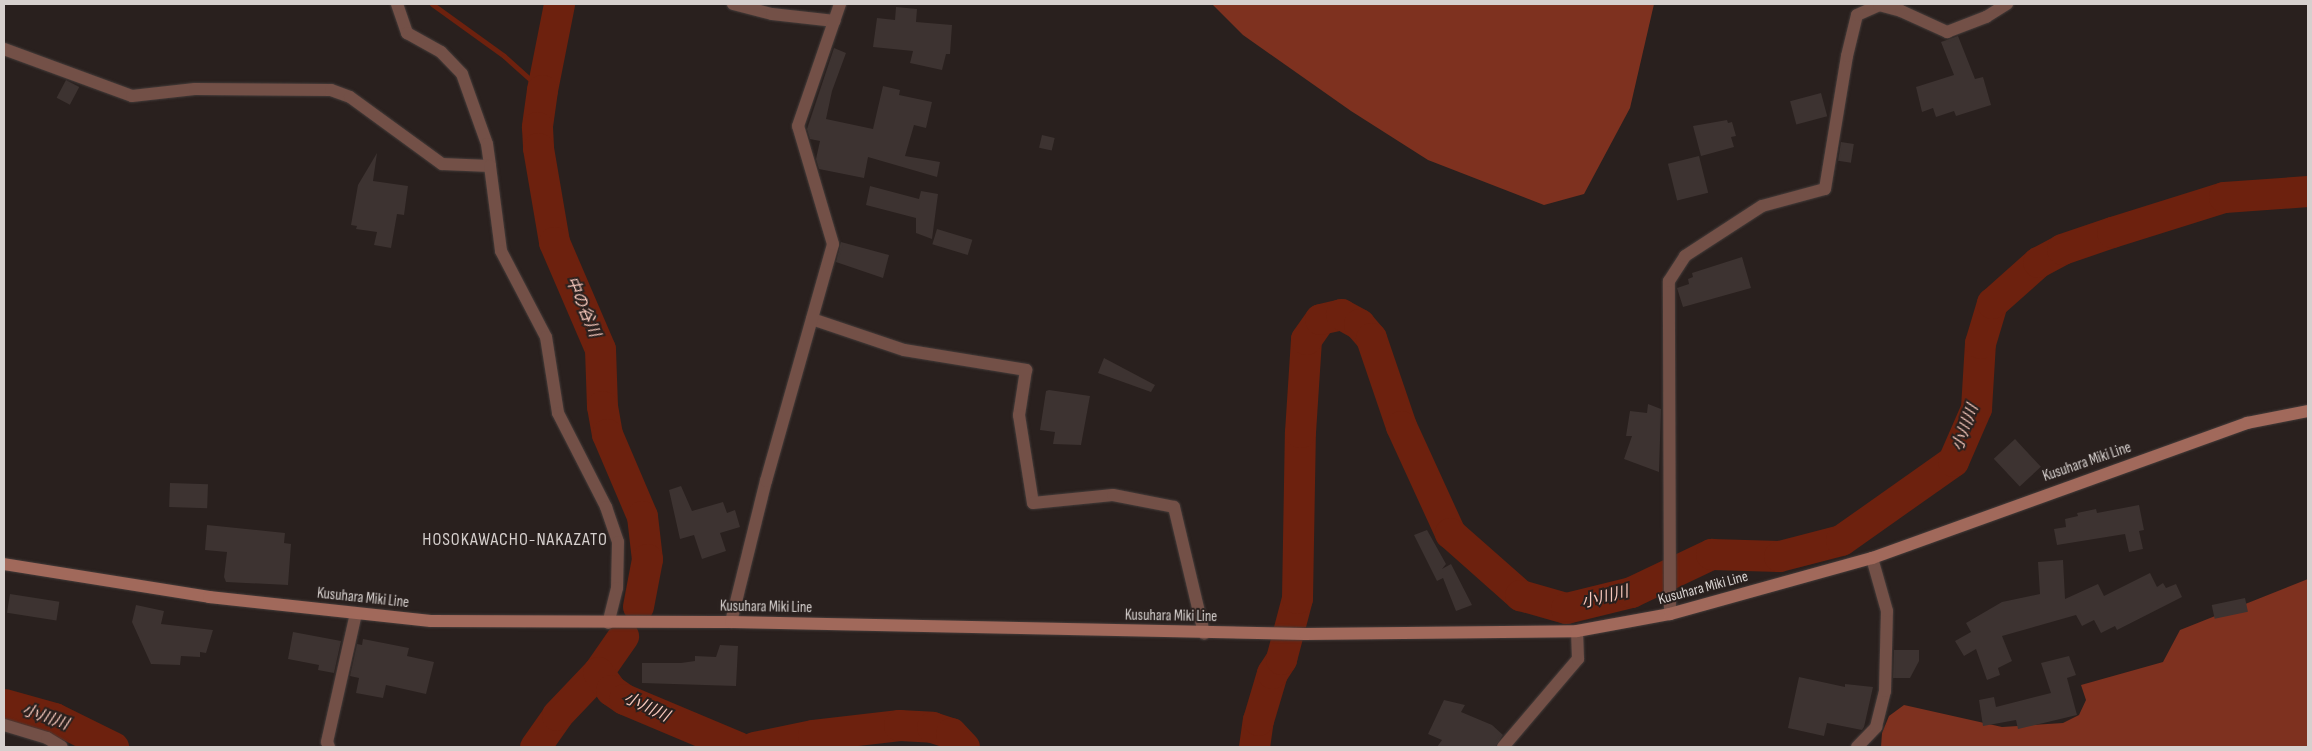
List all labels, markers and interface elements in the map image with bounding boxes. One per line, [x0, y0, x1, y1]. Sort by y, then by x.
water label: 中の谷川 [561, 274, 603, 340]
water label: 小川川 [1949, 402, 1983, 454]
street label: Kusuhara Miki Line [2040, 438, 2134, 486]
district label: HOSOKAWACHO-NAKAZATO [420, 529, 610, 551]
street label: Kusuhara Miki Line [1656, 567, 1750, 609]
water label: 小川川 [1579, 583, 1631, 613]
street label: Kusuhara Miki Line [316, 584, 410, 612]
street label: Kusuhara Miki Line [720, 597, 812, 617]
street label: Kusuhara Miki Line [1125, 606, 1217, 626]
water label: 小川川 [620, 689, 672, 727]
water label: 小川川 [19, 701, 71, 735]

